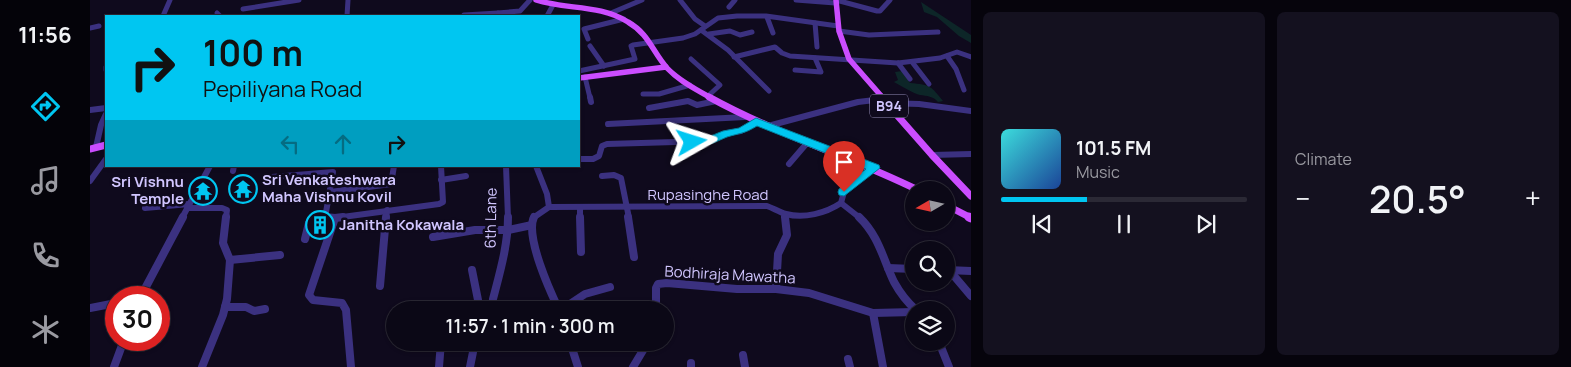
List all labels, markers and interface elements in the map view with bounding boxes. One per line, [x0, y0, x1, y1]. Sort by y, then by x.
text: 11:56 [18, 20, 72, 50]
text: 100 m [203, 29, 303, 77]
icon: right [120, 35, 185, 100]
text: Pepiliyana Road [203, 74, 362, 104]
icon: directions [28, 89, 63, 124]
road number: B94 [870, 94, 908, 118]
position arrow [665, 115, 717, 167]
icon: left [276, 130, 304, 158]
icon: ahead [329, 130, 357, 158]
icon: right [382, 130, 410, 158]
text: 101.5 FM [1076, 135, 1151, 161]
pin [823, 141, 865, 192]
icon: arrive [830, 148, 858, 176]
text: Climate [1295, 148, 1352, 170]
text: Music [1076, 161, 1120, 183]
icon: music [28, 163, 63, 198]
place label: Sri Venkateshwara Maha Vishnu Kovil [262, 169, 396, 207]
place label: Sri Vishnu Temple [111, 171, 184, 209]
text: 20.5° [1369, 172, 1466, 224]
temple icon: Sri Venkateshwara Maha Vishnu Kovil [228, 174, 258, 204]
temple icon: Sri Vishnu Temple [188, 176, 218, 206]
text: − [1295, 179, 1310, 217]
text: + [1525, 179, 1541, 217]
north arrow [905, 181, 955, 231]
map controls [905, 181, 955, 351]
street label: Rupasinghe Road [648, 184, 768, 205]
street label: 6th Lane [479, 187, 502, 249]
building icon: Janitha Kokawala [305, 210, 335, 240]
icon: previous [1028, 210, 1056, 238]
icon: pause [1110, 210, 1138, 238]
icon: next [1192, 210, 1220, 238]
place label: Janitha Kokawala [339, 214, 464, 235]
icon: phone [28, 238, 63, 273]
button: search [905, 241, 955, 291]
street label: Bodhiraja Mawatha [664, 261, 796, 288]
speed limit sign: 30 [105, 286, 170, 351]
button: layers [905, 301, 955, 351]
icon: climate [28, 312, 63, 347]
text: 11:57 · 1 min · 300 m [445, 313, 615, 339]

